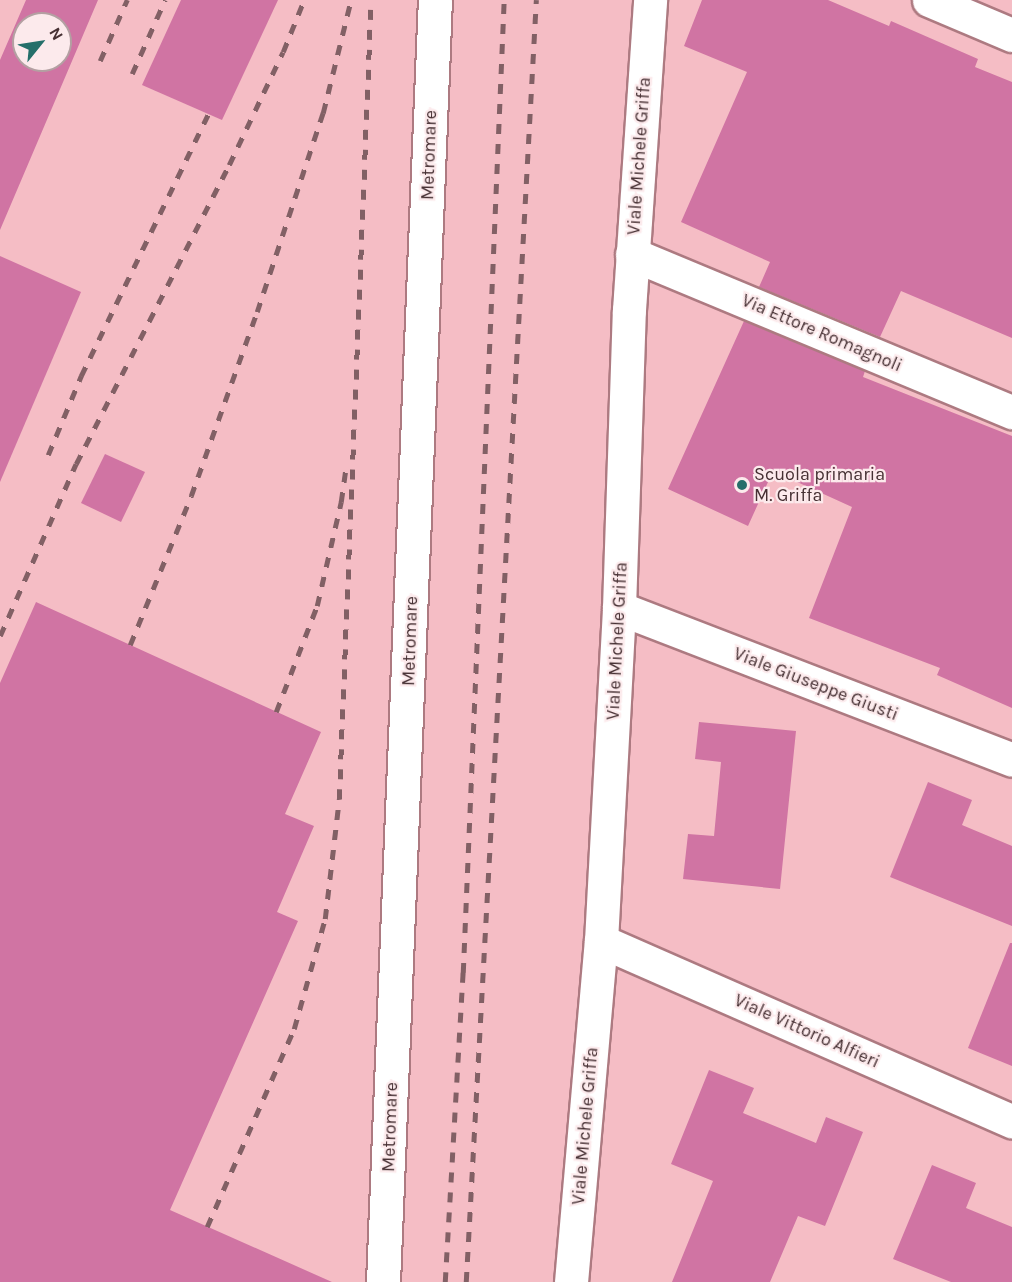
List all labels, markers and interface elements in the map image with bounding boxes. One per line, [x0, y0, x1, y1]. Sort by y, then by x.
north arrow [12, 12, 72, 72]
text: N [45, 24, 67, 43]
street label: Viale Michele Griffa [623, 76, 655, 236]
street label: Metromare [417, 110, 441, 200]
street label: Via Ettore Romagnoli [739, 289, 905, 377]
place label: Scuola primaria M. Griffa [754, 464, 885, 506]
marker: Scuola primaria M. Griffa [735, 478, 749, 492]
street label: Viale Michele Griffa [602, 561, 632, 721]
street label: Metromare [398, 596, 422, 686]
street label: Viale Giuseppe Giusti [731, 643, 901, 725]
street label: Viale Vittorio Alfieri [731, 989, 883, 1073]
street label: Viale Michele Griffa [567, 1046, 603, 1206]
street label: Metromare [378, 1082, 402, 1172]

